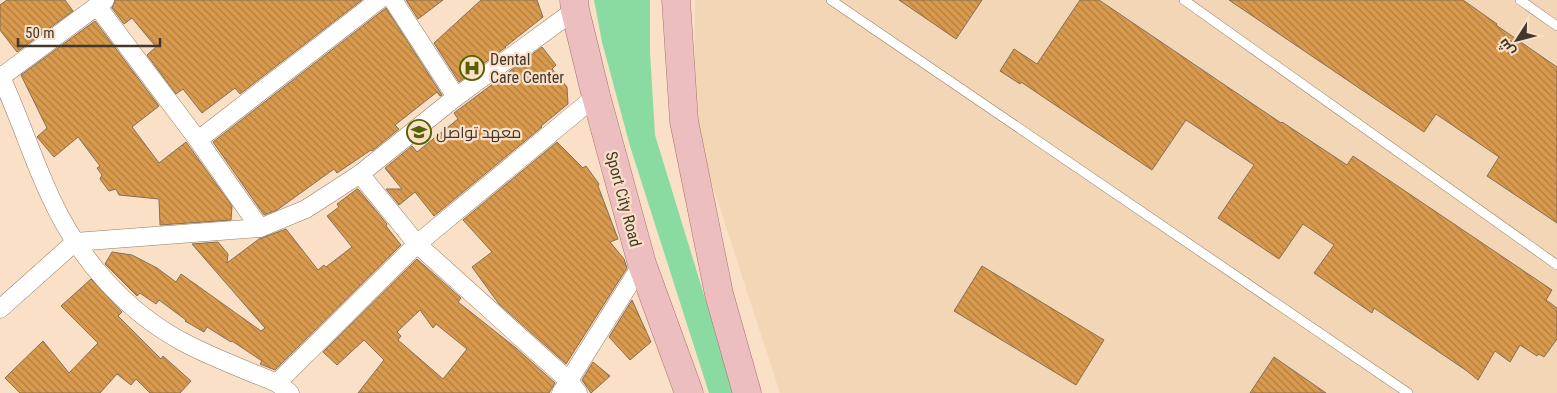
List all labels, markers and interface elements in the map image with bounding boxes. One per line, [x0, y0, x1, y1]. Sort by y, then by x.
scale bar [18, 15, 160, 47]
north arrow [1492, 15, 1542, 65]
text: 50 m [25, 24, 55, 42]
text: ش [1495, 35, 1519, 60]
place label: Dental Care Center [490, 50, 564, 87]
hospital icon: Dental Care Center [459, 55, 485, 81]
school or university icon: معهد تواصل [406, 119, 432, 145]
place label: معهد تواصل [436, 123, 521, 143]
street label: Sport City Road [602, 149, 645, 249]

